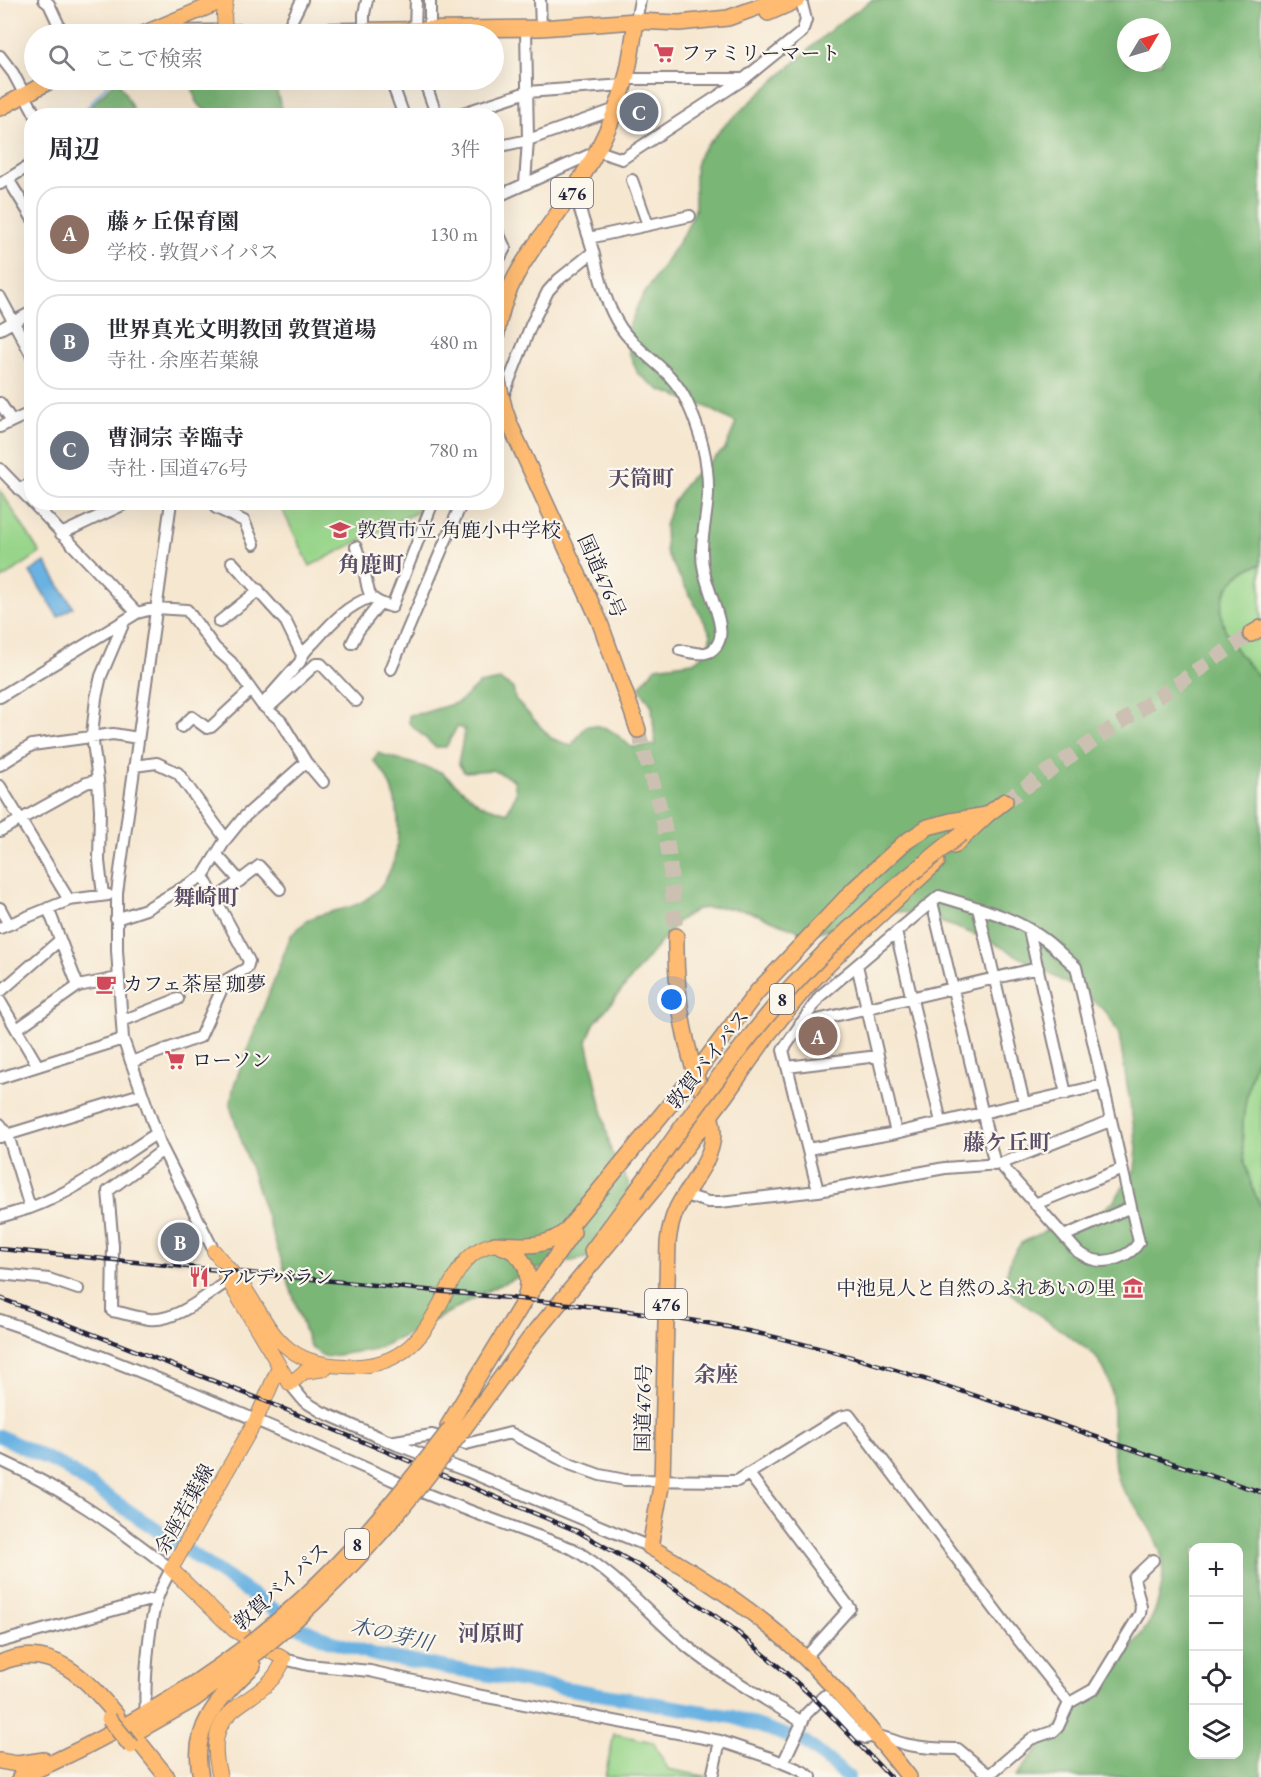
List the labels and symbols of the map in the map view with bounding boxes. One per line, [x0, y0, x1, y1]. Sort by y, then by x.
north arrow [1117, 18, 1171, 72]
place label: ファミリーマート [681, 40, 841, 66]
supermarket icon: ファミリーマート [652, 41, 676, 65]
pin: C [620, 90, 658, 134]
road number: 476 [551, 178, 593, 208]
district label: 天筒町 [608, 464, 674, 493]
place label: 敦賀市立 角鹿小中学校 [357, 517, 561, 543]
school or university icon: 敦賀市立 角鹿小中学校 [328, 518, 352, 542]
street label: 国道476号 [572, 530, 632, 622]
district label: 角鹿町 [338, 550, 404, 579]
district label: 舞崎町 [173, 883, 239, 912]
place label: カフェ茶屋 珈夢 [123, 971, 266, 997]
cafe icon: カフェ茶屋 珈夢 [94, 972, 118, 996]
road number: 8 [770, 984, 794, 1014]
your location [657, 985, 686, 1014]
street label: 敦賀バイパス [661, 1004, 755, 1114]
pin: A [798, 1014, 838, 1058]
place label: ローソン [192, 1047, 271, 1073]
supermarket icon: ローソン [163, 1048, 187, 1072]
district label: 藤ケ丘町 [963, 1128, 1051, 1157]
pin: B [160, 1220, 200, 1264]
place label: アルデバラン [216, 1264, 334, 1290]
restaurant icon: アルデバラン [187, 1265, 211, 1289]
place label: 中池見人と自然のふれあいの里 [836, 1275, 1116, 1301]
museum icon: 中池見人と自然のふれあいの里 [1121, 1276, 1145, 1300]
road number: 476 [645, 1289, 687, 1319]
district label: 余座 [694, 1360, 738, 1389]
street label: 国道476号 [629, 1363, 657, 1453]
street label: 余座若葉線 [148, 1459, 220, 1559]
road number: 8 [345, 1529, 369, 1559]
street label: 敦賀バイパス [228, 1536, 334, 1636]
water label: 木の芽川 [348, 1611, 438, 1657]
district label: 河原町 [458, 1619, 524, 1648]

